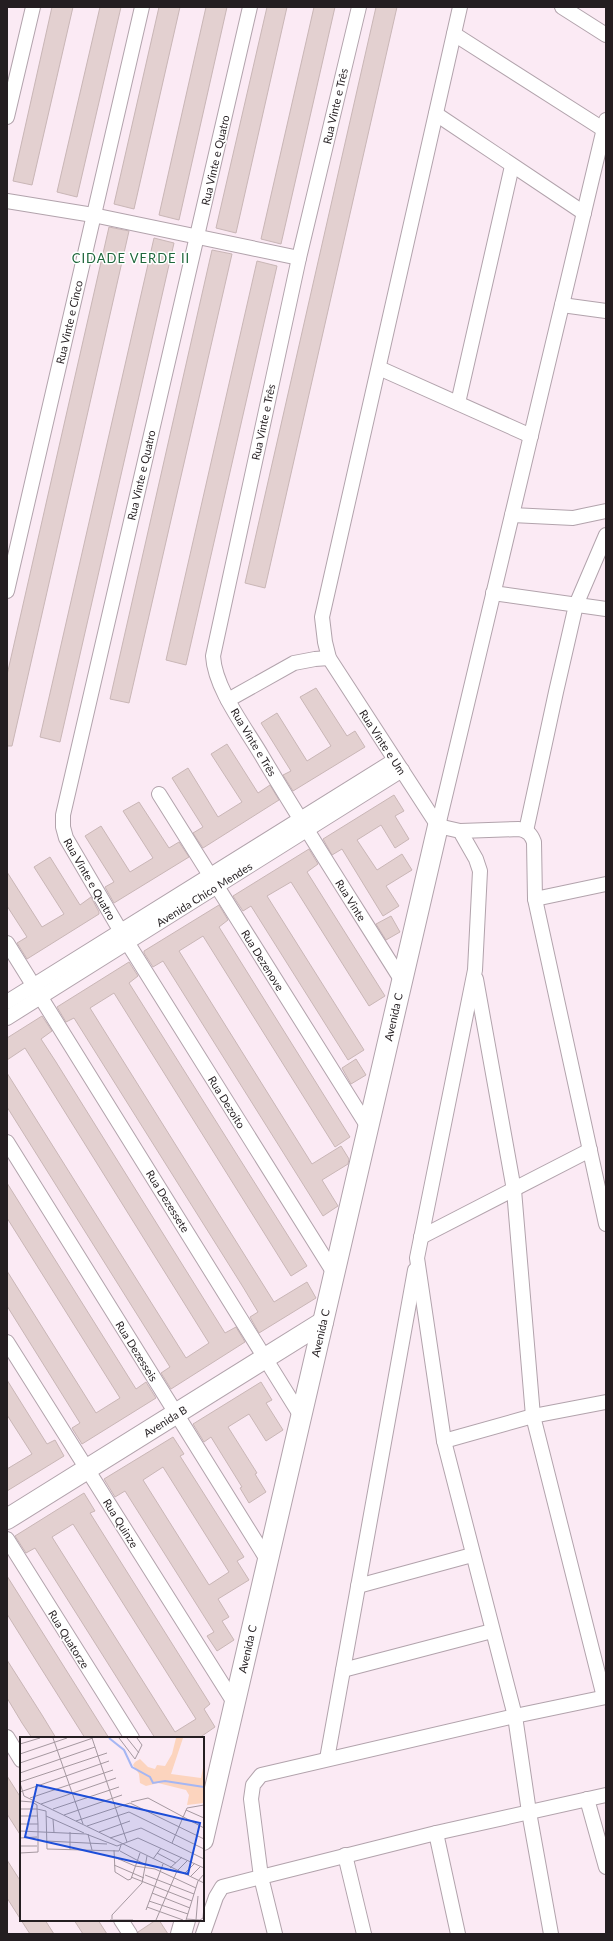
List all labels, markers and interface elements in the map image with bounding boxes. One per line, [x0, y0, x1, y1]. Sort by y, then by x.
street label: Rua Vinte e Três [320, 67, 350, 145]
street label: Rua Vinte e Quatro [198, 114, 232, 206]
district label: CIDADE VERDE II [72, 250, 190, 266]
street label: Rua Vinte e Cinco [53, 279, 85, 365]
street label: Rua Vinte e Três [249, 383, 277, 461]
street label: Rua Vinte e Quatro [124, 429, 158, 521]
street label: Rua Vinte e Três [229, 706, 280, 779]
street label: Rua Vinte e Um [357, 707, 409, 777]
street label: Rua Vinte e Quatro [61, 836, 119, 922]
street label: Avenida Chico Mendes [154, 859, 255, 929]
street label: Rua Vinte [333, 877, 369, 923]
street label: Rua Dezenove [239, 927, 287, 993]
street label: Avenida C [381, 991, 405, 1042]
street label: Rua Dezoito [206, 1074, 248, 1130]
street label: Rua Dezessete [144, 1168, 192, 1235]
street label: Avenida C [308, 1307, 332, 1358]
street label: Rua Dezesseis [113, 1318, 161, 1384]
street label: Avenida B [141, 1403, 189, 1439]
street label: Rua Quinze [101, 1496, 141, 1550]
street label: Rua Quatorze [46, 1607, 92, 1671]
street label: Avenida C [235, 1623, 259, 1674]
inset map [20, 1737, 204, 1921]

